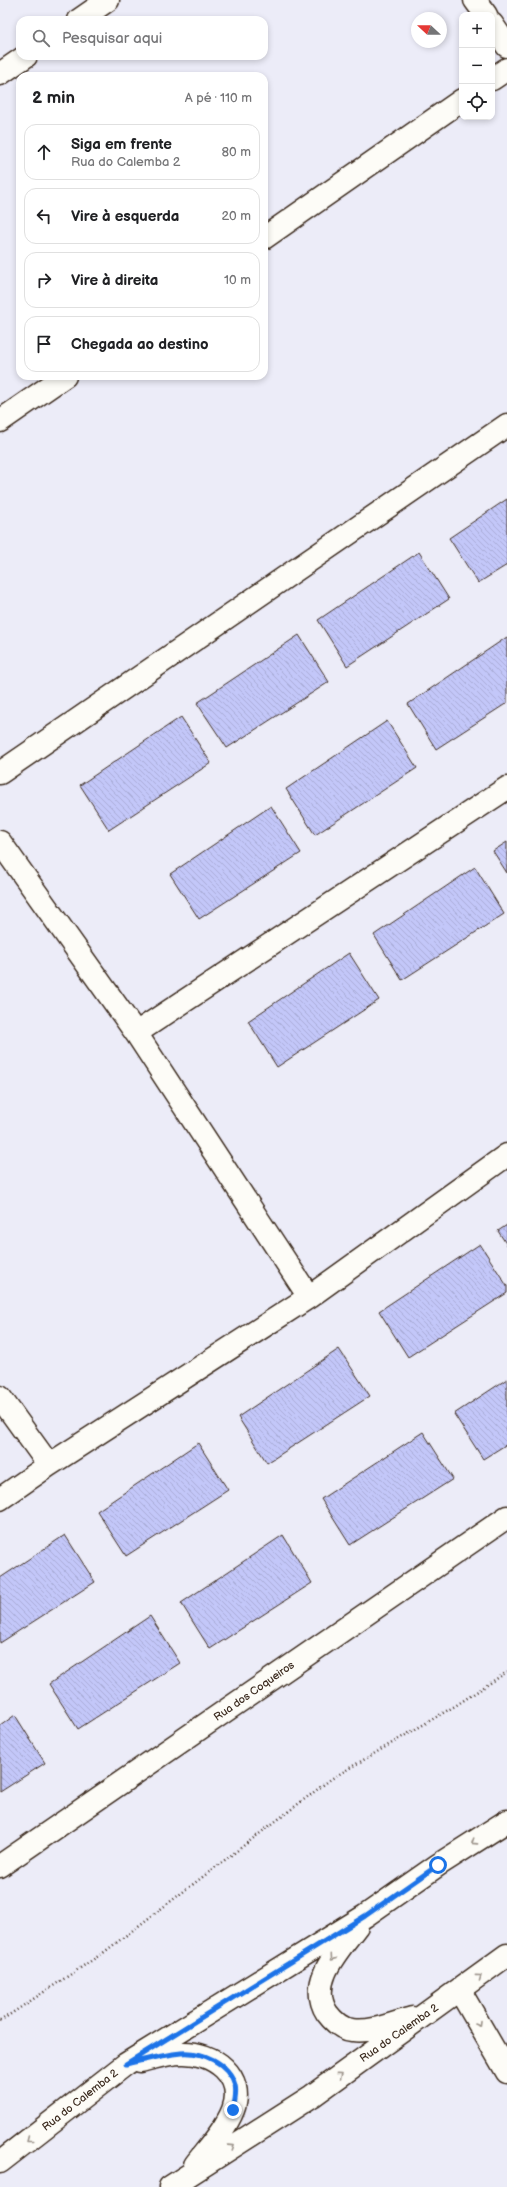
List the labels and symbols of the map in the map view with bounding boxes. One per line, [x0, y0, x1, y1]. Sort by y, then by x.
north arrow [411, 12, 447, 48]
street label: Rua dos Coqueiros [211, 1658, 297, 1724]
one-way arrow [471, 1837, 478, 1845]
route start [429, 1856, 447, 1874]
one-way arrow [330, 1954, 338, 1961]
one-way arrow [474, 1974, 481, 1981]
street label: Rua do Calemba 2 [357, 2001, 441, 2065]
one-way arrow [475, 2020, 482, 2027]
street label: Rua do Calemba 2 [39, 2066, 121, 2134]
one-way arrow [336, 2072, 343, 2080]
route end [224, 2101, 242, 2119]
one-way arrow [27, 2135, 34, 2142]
one-way arrow [228, 2144, 235, 2152]

